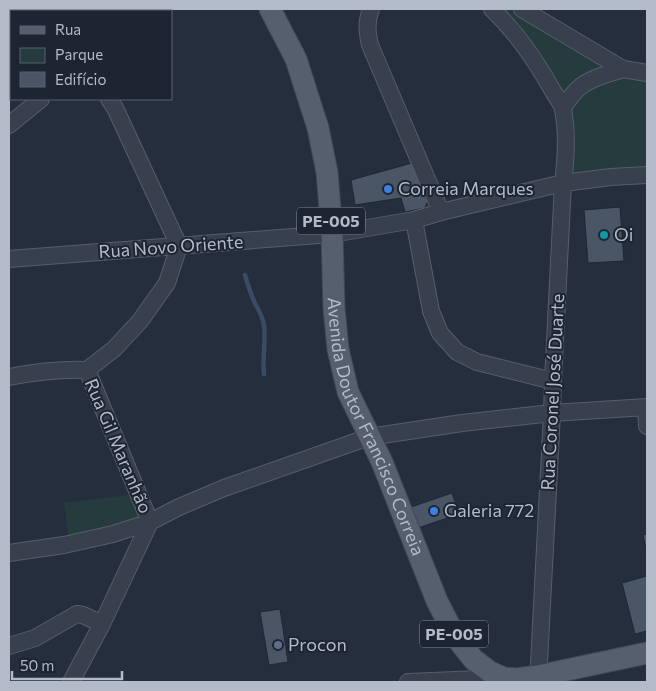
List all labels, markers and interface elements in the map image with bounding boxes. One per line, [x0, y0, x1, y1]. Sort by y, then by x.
legend [10, 10, 172, 100]
text: Rua [55, 20, 81, 38]
text: Parque [55, 45, 103, 63]
text: Edifício [55, 70, 106, 88]
place label: Correia Marques [398, 177, 534, 199]
marker: Correia Marques [382, 183, 394, 195]
road number: PE-005 [297, 208, 365, 235]
place label: Oi [614, 223, 633, 245]
marker: Oi [598, 229, 610, 241]
street label: Rua Novo Oriente [98, 230, 244, 262]
street label: Rua Coronel José Duarte [536, 293, 568, 491]
street label: Avenida Doutor Francisco Correia [324, 297, 430, 558]
street label: Rua Gil Maranhão [81, 375, 157, 516]
place label: Galeria 772 [444, 499, 534, 521]
marker: Galeria 772 [428, 505, 440, 517]
road number: PE-005 [420, 620, 488, 648]
place label: Procon [288, 633, 347, 655]
marker: Procon [272, 639, 284, 651]
scale bar [12, 648, 122, 680]
text: 50 m [20, 656, 54, 674]

